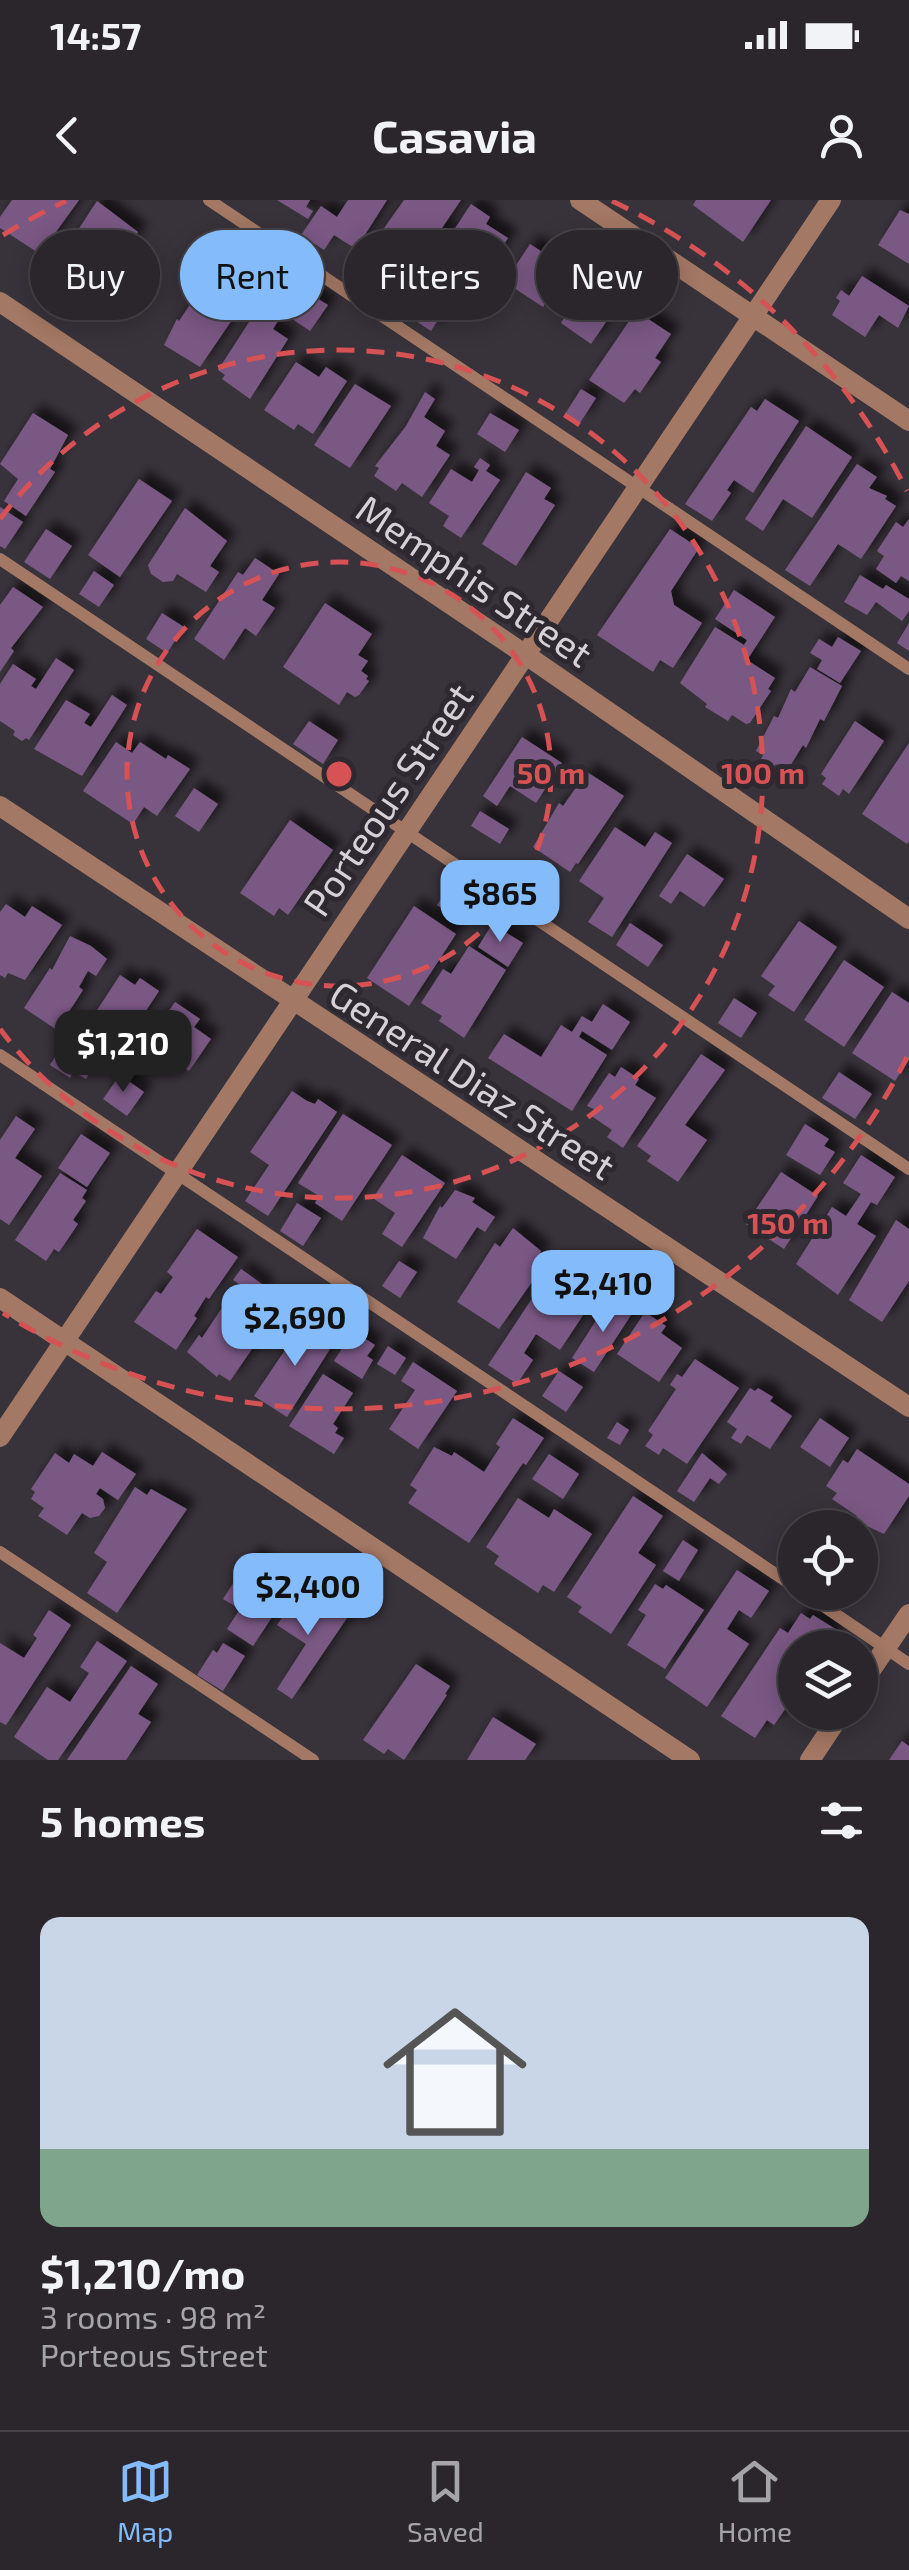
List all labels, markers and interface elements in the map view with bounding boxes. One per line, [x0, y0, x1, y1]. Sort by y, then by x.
text: 14:57 [50, 12, 141, 58]
icon: back [40, 108, 95, 163]
text: Casavia [372, 108, 537, 162]
icon: person [814, 108, 869, 163]
chip: Buy [30, 230, 160, 320]
chip: Rent [180, 230, 324, 320]
chip: Filters [344, 230, 516, 320]
chip: New [536, 230, 678, 320]
street label: Memphis Street [349, 484, 601, 676]
street label: Porteous Street [292, 674, 482, 924]
text: 50 m [517, 754, 585, 790]
text: 100 m [721, 754, 805, 790]
centre of rings [321, 756, 357, 792]
pin: $865 [441, 860, 559, 945]
text: $865 [462, 873, 538, 911]
street label: General Diaz Street [322, 970, 624, 1188]
pin: $1,210 [42, 1010, 204, 1095]
text: $1,210 [77, 1023, 169, 1061]
text: 150 m [747, 1204, 829, 1240]
pin: $2,410 [522, 1250, 684, 1335]
text: $2,410 [553, 1263, 653, 1301]
pin: $2,690 [214, 1284, 376, 1369]
text: $2,690 [244, 1297, 346, 1335]
map controls [778, 1510, 878, 1730]
button: locate [778, 1510, 878, 1610]
pin: $2,400 [227, 1553, 389, 1638]
text: $2,400 [255, 1566, 361, 1604]
button: layers [778, 1630, 878, 1730]
icon: filters [814, 1793, 869, 1848]
text: 5 homes [40, 1795, 205, 1845]
icon: home [365, 1982, 545, 2162]
text: $1,210/mo [40, 2247, 245, 2297]
text: 3 rooms · 98 m² [40, 2297, 266, 2335]
text: Porteous Street [40, 2335, 268, 2373]
tab: Map [117, 2454, 173, 2548]
tab: Saved [407, 2454, 484, 2548]
tab: Home [718, 2454, 792, 2548]

